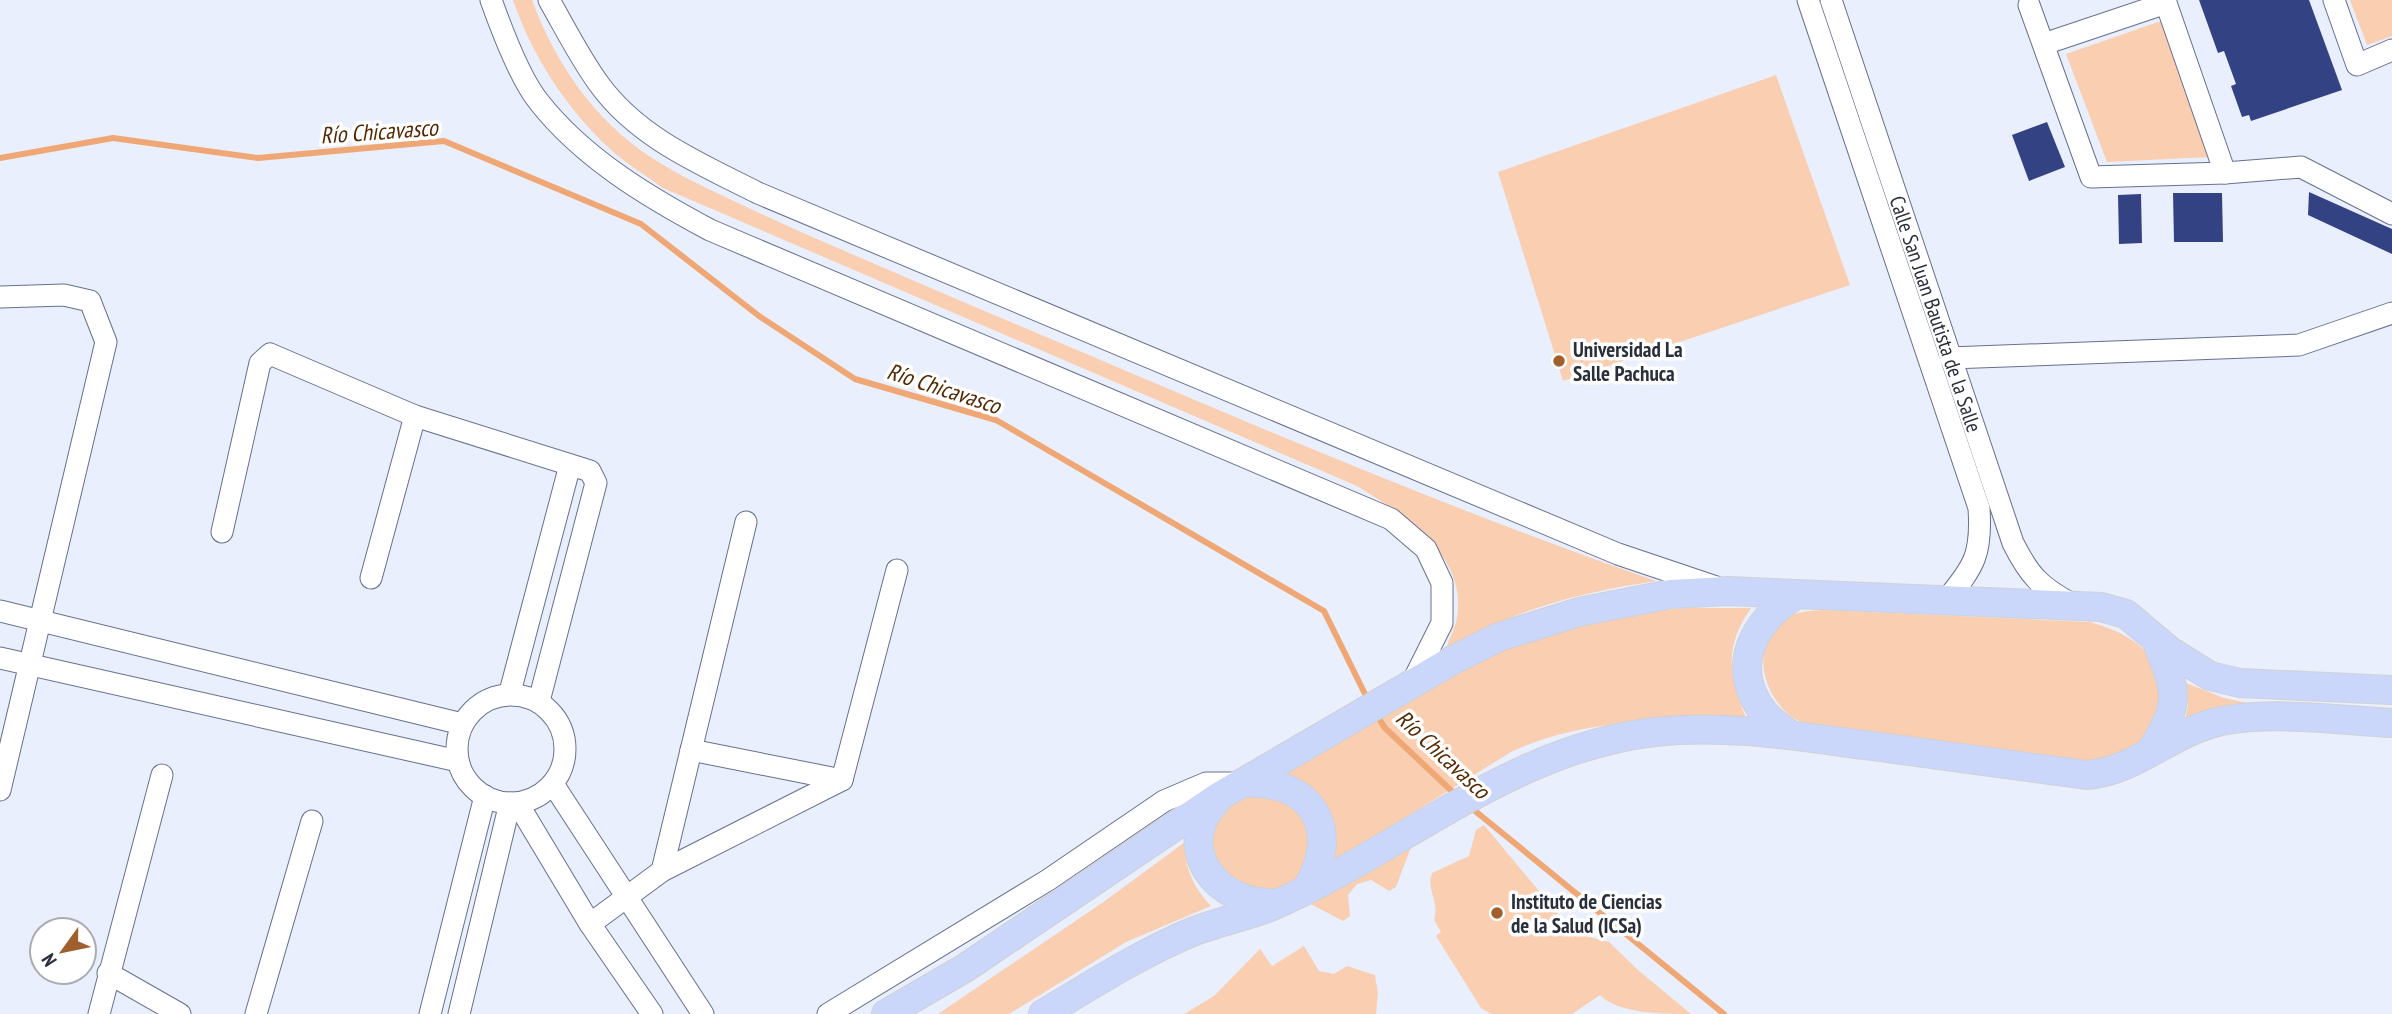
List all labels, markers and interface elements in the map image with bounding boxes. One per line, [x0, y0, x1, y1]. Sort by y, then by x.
water label: Río Chicavasco [319, 112, 441, 150]
street label: Calle San Juan Bautista de la Salle [1884, 192, 1988, 435]
place label: Universidad La Salle Pachuca [1573, 336, 1683, 387]
marker: Universidad La Salle Pachuca [1551, 353, 1567, 369]
water label: Río Chicavasco [884, 356, 1006, 421]
water label: Río Chicavasco [1390, 703, 1497, 806]
place label: Instituto de Ciencias de la Salud (ICSa) [1511, 888, 1662, 939]
marker: Instituto de Ciencias de la Salud (ICSa) [1489, 905, 1505, 921]
north arrow [28, 916, 98, 986]
text: N [36, 949, 62, 971]

